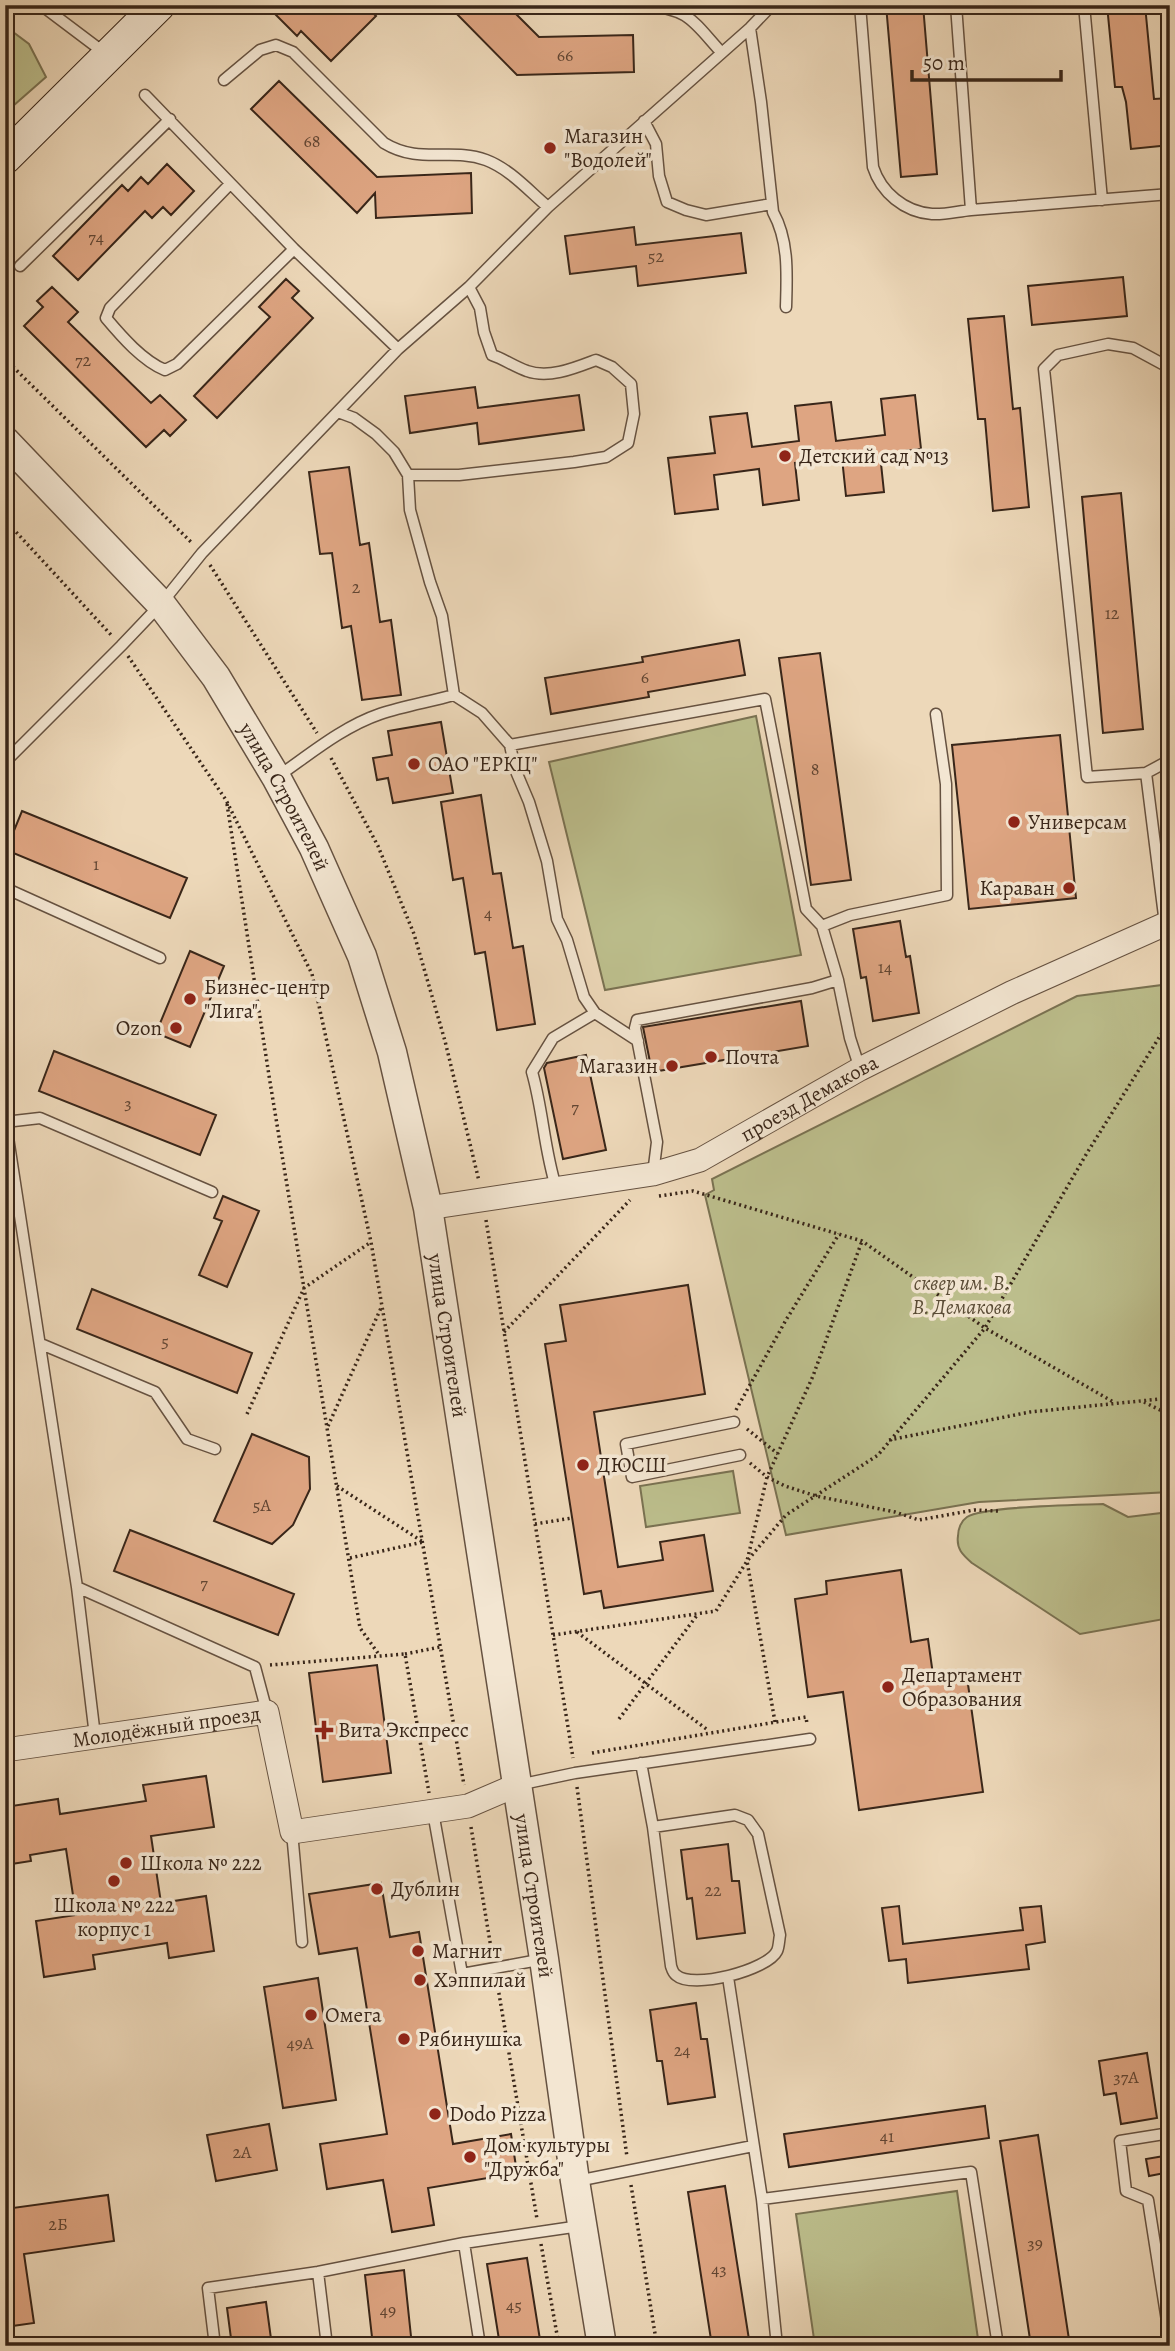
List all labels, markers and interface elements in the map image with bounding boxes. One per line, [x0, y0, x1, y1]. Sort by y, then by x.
scale bar [912, 38, 1061, 82]
house number: 66 [557, 43, 573, 67]
text: 50 m [923, 49, 965, 77]
place label: Магазин "Водолей" [564, 122, 652, 174]
house number: 68 [303, 129, 321, 153]
marker: Магазин "Водолей" [542, 140, 558, 156]
house number: 74 [88, 225, 104, 249]
house number: 52 [648, 244, 665, 268]
house number: 72 [75, 348, 91, 372]
place label: Детский сад №13 [799, 442, 949, 470]
marker: Детский сад №13 [777, 448, 793, 464]
house number: 2 [352, 575, 361, 599]
house number: 12 [1105, 601, 1120, 625]
house number: 6 [641, 665, 649, 689]
street label: улица Строителей [232, 716, 336, 875]
place label: ОАО "ЕРКЦ" [428, 750, 537, 778]
marker: ОАО "ЕРКЦ" [406, 756, 422, 772]
house number: 8 [811, 757, 819, 781]
place label: Универсам [1028, 808, 1127, 836]
marker: Универсам [1006, 814, 1022, 830]
house number: 1 [93, 852, 99, 876]
place label: Караван [980, 874, 1055, 902]
marker: Караван [1061, 880, 1077, 896]
house number: 4 [484, 901, 492, 925]
house number: 14 [878, 955, 892, 979]
place label: Бизнес-центр "Лига" [204, 973, 330, 1025]
marker: Бизнес-центр "Лига" [182, 991, 198, 1007]
place label: Ozon [116, 1014, 162, 1042]
marker: Ozon [168, 1020, 184, 1036]
place label: Почта [725, 1043, 779, 1071]
street label: проезд Демакова [735, 1048, 883, 1148]
marker: Почта [703, 1049, 719, 1065]
place label: Магазин [579, 1052, 658, 1080]
marker: Магазин [664, 1058, 680, 1074]
house number: 3 [124, 1091, 132, 1115]
house number: 7 [571, 1095, 579, 1119]
street label: улица Строителей [421, 1251, 474, 1419]
park label: сквер им. В. В. Демакова [912, 1269, 1012, 1321]
house number: 5 [161, 1329, 169, 1353]
place label: ДЮСШ [597, 1451, 667, 1479]
marker: ДЮСШ [575, 1457, 591, 1473]
house number: 5А [253, 1493, 272, 1517]
house number: 7 [200, 1571, 208, 1595]
place label: Департамент Образования [902, 1661, 1022, 1713]
marker: Департамент Образования [880, 1679, 896, 1695]
street label: Молодёжный проезд [70, 1699, 262, 1754]
place label: Вита Экспресс [338, 1716, 469, 1744]
marker: Вита Экспресс [316, 1722, 332, 1738]
street label: улица Строителей [508, 1811, 560, 1980]
place label: Школа № 222 [140, 1849, 262, 1877]
marker: Школа № 222 [118, 1855, 134, 1871]
marker: Школа № 222 корпус 1 [106, 1873, 122, 1889]
place label: Дублин [391, 1875, 460, 1903]
house number: 22 [704, 1878, 722, 1902]
marker: Дублин [369, 1881, 385, 1897]
place label: Школа № 222 корпус 1 [53, 1891, 175, 1943]
place label: Магнит [432, 1937, 502, 1965]
marker: Магнит [410, 1943, 426, 1959]
place label: Хэппилай [434, 1966, 526, 1994]
marker: Хэппилай [412, 1972, 428, 1988]
place label: Омега [325, 2001, 382, 2029]
marker: Омега [303, 2007, 319, 2023]
place label: Рябинушка [418, 2025, 522, 2053]
house number: 49А [287, 2031, 314, 2055]
marker: Рябинушка [396, 2031, 412, 2047]
house number: 24 [674, 2038, 690, 2062]
house number: 37А [1113, 2065, 1139, 2089]
place label: Dodo Pizza [449, 2100, 547, 2128]
marker: Dodo Pizza [427, 2106, 443, 2122]
house number: 41 [880, 2124, 894, 2148]
place label: Дом культуры "Дружба" [484, 2131, 610, 2183]
house number: 2А [232, 2140, 252, 2164]
marker: Дом культуры "Дружба" [462, 2149, 478, 2165]
house number: 2Б [48, 2212, 68, 2236]
house number: 39 [1027, 2231, 1043, 2255]
house number: 43 [711, 2257, 727, 2281]
house number: 45 [506, 2293, 522, 2317]
house number: 49 [380, 2298, 396, 2322]

